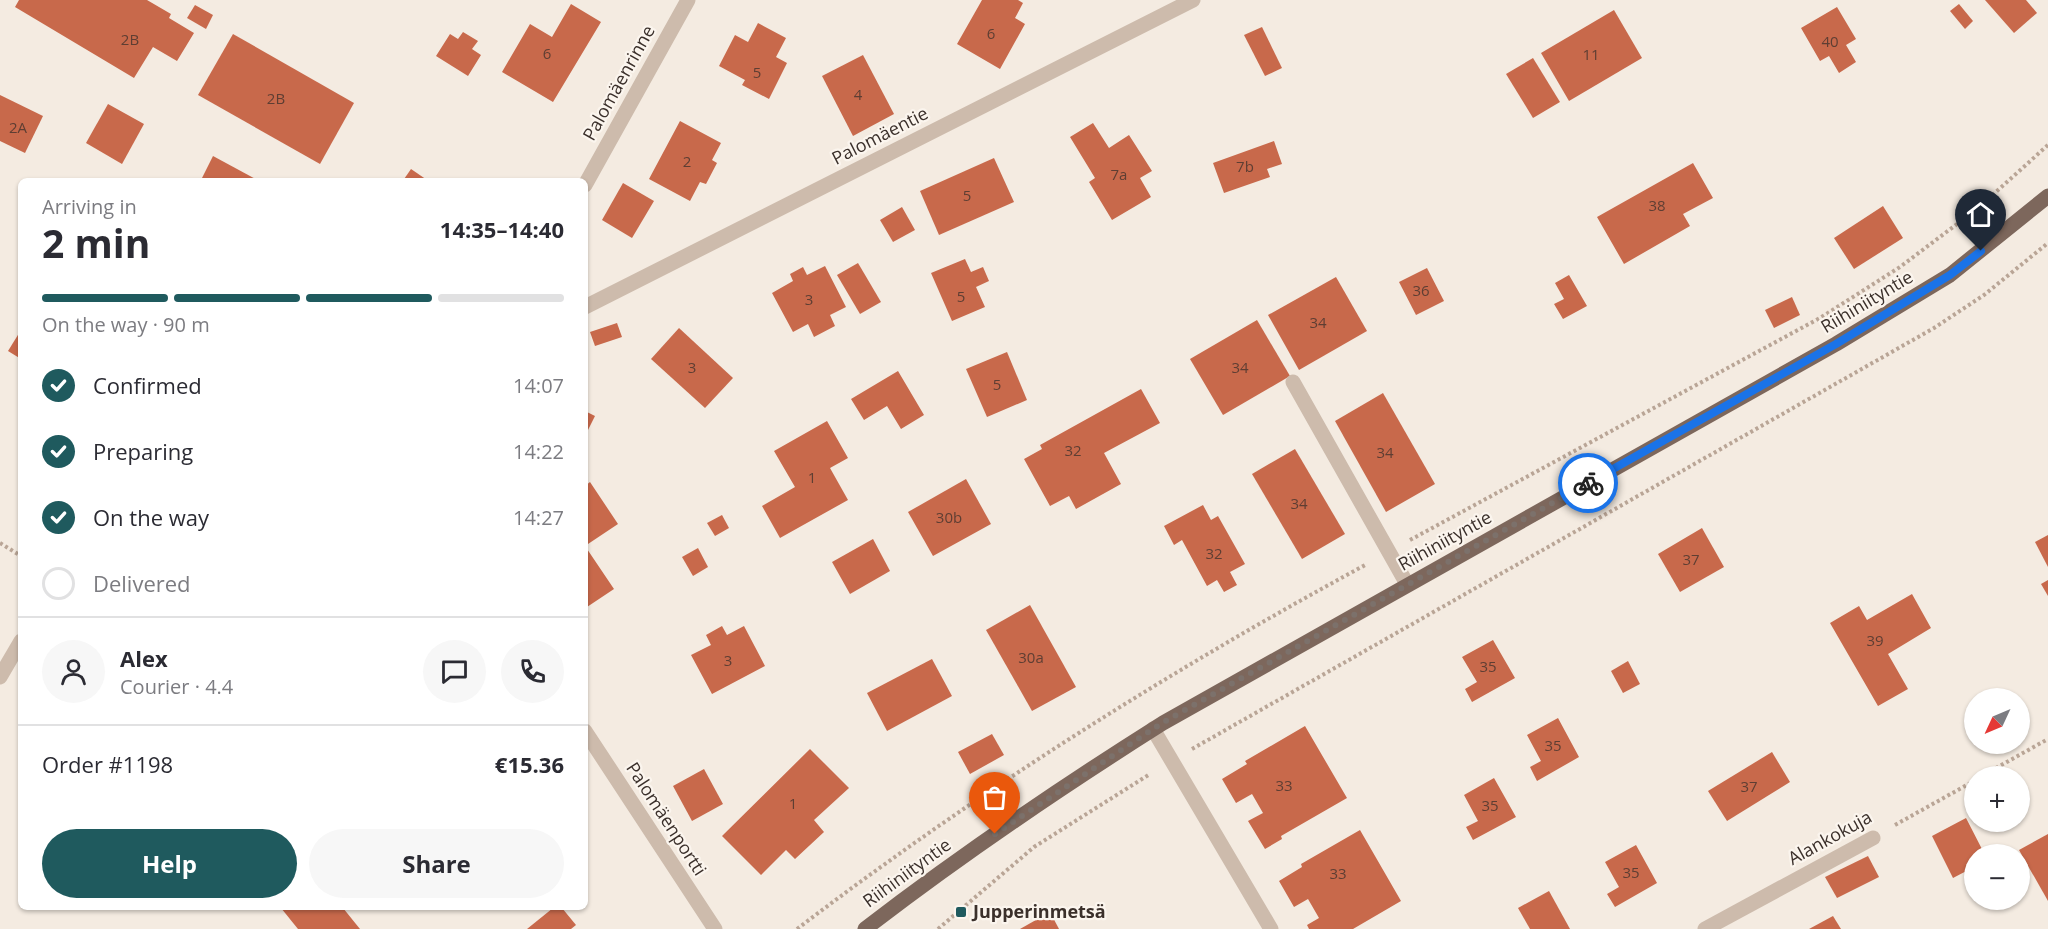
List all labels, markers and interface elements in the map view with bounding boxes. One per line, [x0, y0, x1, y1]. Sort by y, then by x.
street label: Palomäenrinne [577, 21, 660, 144]
house number: 6 [987, 23, 995, 43]
house number: 2B [121, 29, 139, 49]
house number: 40 [1821, 31, 1839, 51]
house number: 6 [543, 43, 551, 63]
house number: 11 [1582, 44, 1600, 64]
house number: 5 [753, 62, 761, 82]
house number: 4 [854, 84, 863, 104]
house number: 2B [267, 88, 285, 108]
street label: Palomäentie [827, 101, 932, 170]
house number: 2A [9, 117, 28, 137]
house number: 2 [683, 151, 691, 171]
house number: 7b [1236, 156, 1254, 176]
house number: 7a [1111, 164, 1127, 184]
house number: 5 [963, 185, 971, 205]
pin [1955, 189, 2006, 251]
text: Arriving in [42, 193, 137, 220]
house number: 38 [1648, 195, 1666, 215]
icon: home [1964, 198, 1997, 231]
text: 14:35–14:40 [440, 214, 564, 244]
text: 2 min [42, 216, 150, 269]
street label: Riihiniityntie [1816, 264, 1917, 338]
house number: 36 [1412, 280, 1430, 300]
house number: 5 [957, 286, 965, 306]
house number: 3 [805, 289, 813, 309]
text: On the way · 90 m [42, 311, 210, 338]
house number: 34 [1309, 312, 1327, 332]
house number: 3 [688, 357, 696, 377]
house number: 34 [1231, 357, 1249, 377]
icon: check [42, 369, 75, 402]
text: Confirmed [93, 370, 202, 400]
text: 14:07 [513, 372, 564, 399]
house number: 5 [993, 374, 1001, 394]
icon: check [42, 435, 75, 468]
text: Preparing [93, 436, 193, 466]
text: 14:22 [513, 438, 564, 465]
house number: 32 [1064, 440, 1082, 460]
house number: 34 [1376, 442, 1394, 462]
courier [1558, 453, 1618, 513]
house number: 1 [808, 467, 816, 487]
icon: bike [1572, 467, 1605, 500]
house number: 34 [1290, 493, 1308, 513]
icon: check [42, 501, 75, 534]
text: On the way [93, 502, 209, 532]
text: 14:27 [513, 504, 564, 531]
street label: Riihiniityntie [1393, 505, 1496, 576]
house number: 30b [936, 507, 962, 527]
house number: 32 [1205, 543, 1223, 563]
house number: 37 [1682, 549, 1700, 569]
text: Delivered [93, 568, 191, 598]
house number: 39 [1866, 630, 1884, 650]
button: person [42, 640, 105, 703]
button: chat [423, 640, 486, 703]
button: phone [501, 640, 564, 703]
text: Alex [120, 643, 168, 673]
house number: 30a [1018, 647, 1044, 667]
house number: 3 [724, 650, 732, 670]
house number: 35 [1479, 656, 1497, 676]
text: Courier · 4.4 [120, 673, 233, 700]
north arrow [1964, 688, 2030, 754]
map controls [1964, 688, 2030, 910]
house number: 35 [1544, 735, 1562, 755]
text: Order #1198 [42, 749, 173, 779]
text: €15.36 [495, 749, 564, 779]
street label: Palomäenportti [621, 757, 712, 880]
button: + [1964, 766, 2030, 832]
pin [969, 772, 1020, 834]
house number: 33 [1275, 775, 1293, 795]
house number: 37 [1740, 776, 1758, 796]
icon: bag [978, 781, 1011, 814]
house number: 1 [789, 793, 797, 813]
house number: 35 [1481, 795, 1499, 815]
street label: Alankokuja [1783, 804, 1876, 870]
button: Help [42, 829, 297, 898]
button: Share [309, 829, 564, 898]
street label: Riihiniityntie [858, 832, 955, 912]
button: − [1964, 844, 2030, 910]
house number: 35 [1622, 862, 1640, 882]
house number: 33 [1329, 863, 1347, 883]
place label: Jupperinmetsä [971, 899, 1106, 923]
marker: Jupperinmetsä [954, 905, 968, 919]

